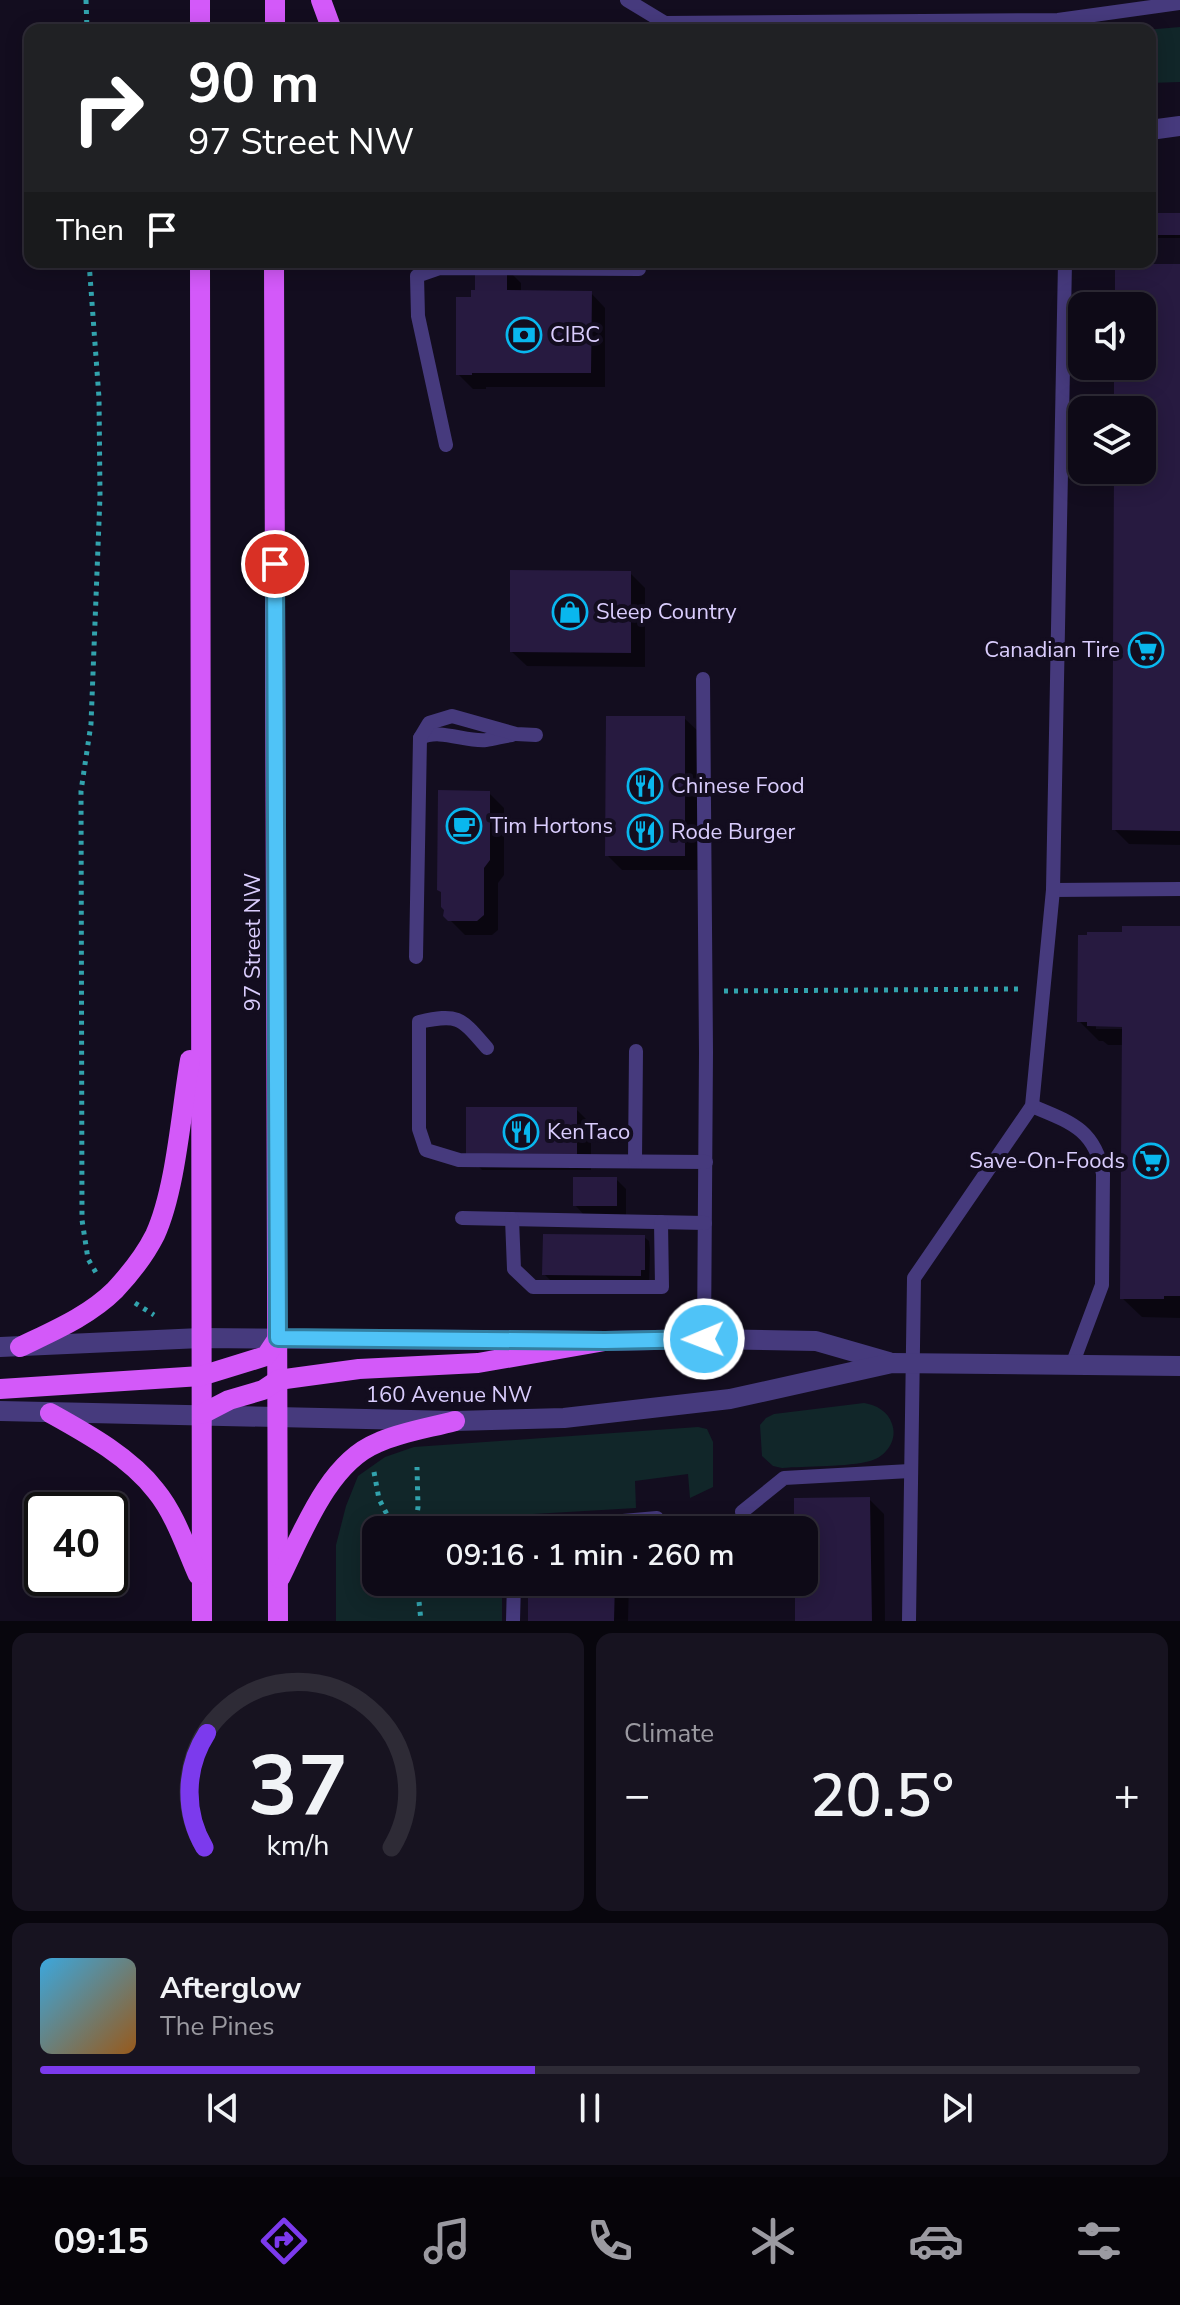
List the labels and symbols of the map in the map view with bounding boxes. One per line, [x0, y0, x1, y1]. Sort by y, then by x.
bank icon: CIBC [505, 316, 543, 354]
place label: CIBC [550, 320, 600, 350]
pin [241, 530, 309, 598]
shop icon: Sleep Country [551, 593, 589, 631]
place label: Sleep Country [596, 597, 737, 627]
supermarket icon: Canadian Tire [1127, 631, 1165, 669]
place label: Canadian Tire [984, 635, 1120, 665]
restaurant icon: Chinese Food [626, 767, 664, 805]
place label: Chinese Food [671, 771, 804, 801]
cafe icon: Tim Hortons [445, 807, 483, 845]
place label: Tim Hortons [490, 811, 613, 841]
restaurant icon: Rode Burger [626, 813, 664, 851]
place label: Rode Burger [671, 817, 795, 847]
street label: 97 Street NW [238, 873, 268, 1011]
restaurant icon: KenTaco [502, 1113, 540, 1151]
place label: KenTaco [547, 1117, 630, 1147]
supermarket icon: Save-On-Foods [1132, 1142, 1170, 1180]
place label: Save-On-Foods [969, 1146, 1125, 1176]
position arrow [662, 1297, 746, 1381]
street label: 160 Avenue NW [366, 1380, 532, 1410]
speed limit sign: 40 [24, 1492, 128, 1596]

